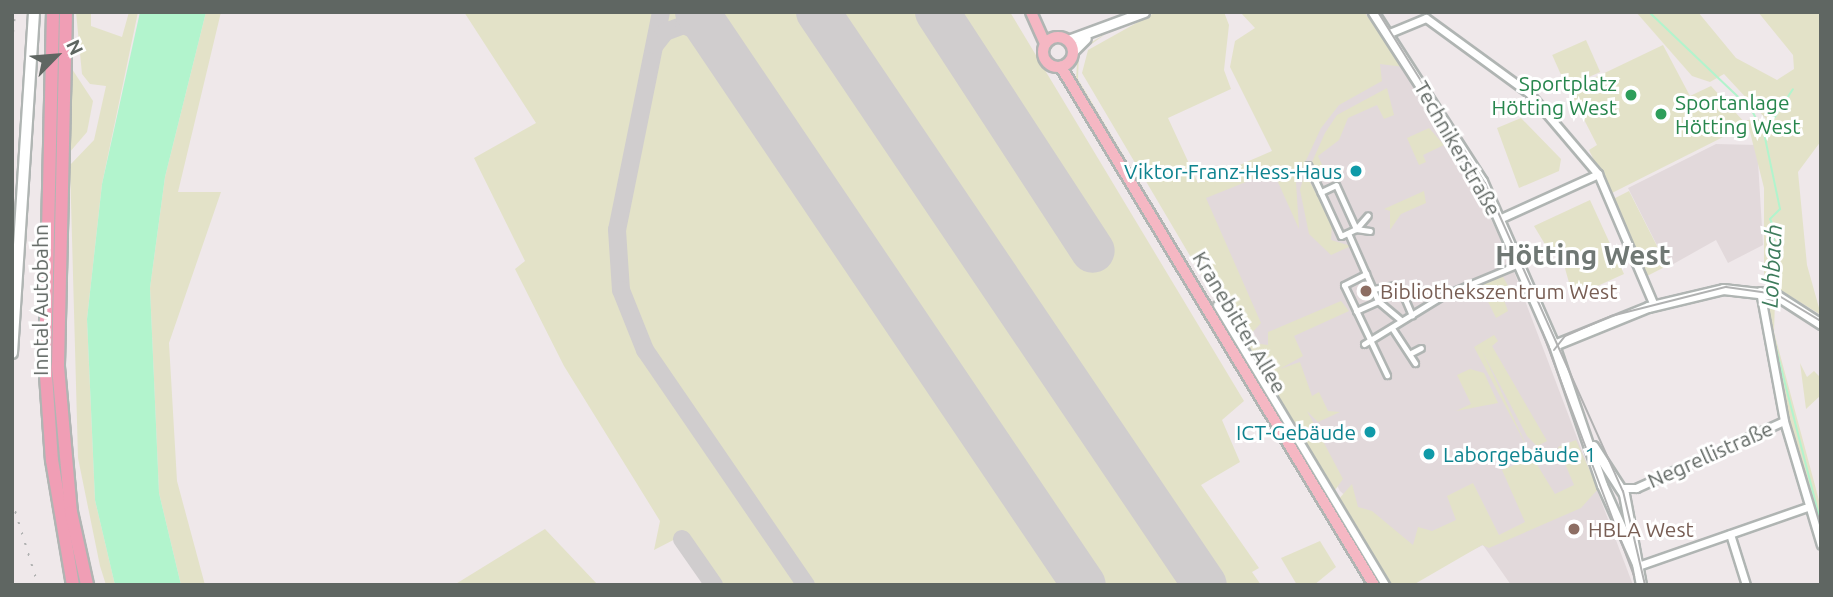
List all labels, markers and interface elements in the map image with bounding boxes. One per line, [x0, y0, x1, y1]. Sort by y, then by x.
north arrow [21, 21, 91, 91]
text: N [62, 36, 88, 58]
place label: Sportplatz Hötting West [1492, 70, 1617, 120]
street label: Technikerstraße [1409, 76, 1507, 220]
marker: Sportplatz Hötting West [1623, 87, 1639, 103]
place label: Sportanlage Hötting West [1675, 89, 1800, 139]
marker: Sportanlage Hötting West [1653, 106, 1669, 122]
place label: Viktor-Franz-Hess-Haus [1124, 158, 1342, 184]
marker: Viktor-Franz-Hess-Haus [1348, 163, 1364, 179]
water label: Lohbach [1756, 223, 1788, 309]
street label: Inntal Autobahn [27, 224, 53, 376]
district label: Hötting West [1495, 238, 1671, 272]
street label: Kranebitter Allee [1188, 246, 1292, 398]
place label: Bibliothekszentrum West [1380, 278, 1617, 304]
marker: Bibliothekszentrum West [1358, 283, 1374, 299]
street label: Negrellistraße [1643, 415, 1777, 493]
place label: ICT-Gebäude [1236, 419, 1356, 445]
marker: ICT-Gebäude [1362, 424, 1378, 440]
place label: Laborgebäude 1 [1443, 441, 1596, 467]
marker: Laborgebäude 1 [1421, 446, 1437, 462]
place label: HBLA West [1588, 516, 1694, 542]
marker: HBLA West [1566, 521, 1582, 537]

